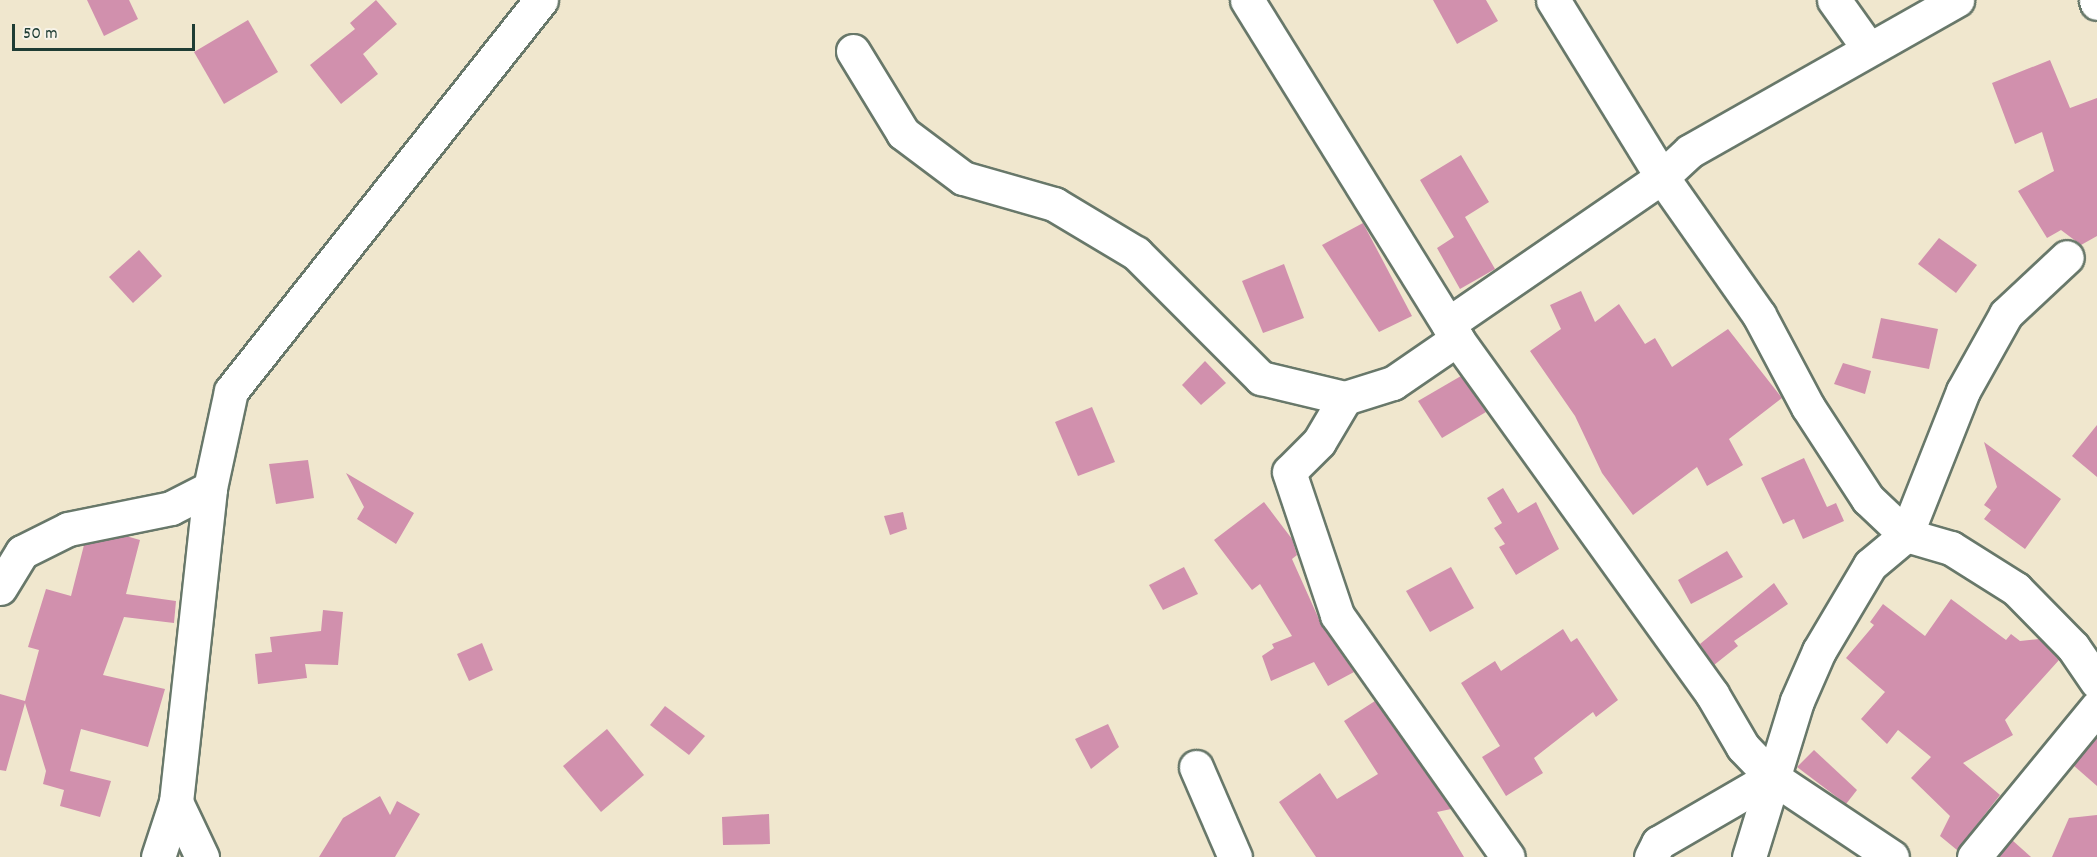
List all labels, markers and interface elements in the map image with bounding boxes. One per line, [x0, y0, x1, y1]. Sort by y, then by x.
scale bar [15, 12, 198, 50]
text: 50 m [23, 22, 58, 47]

